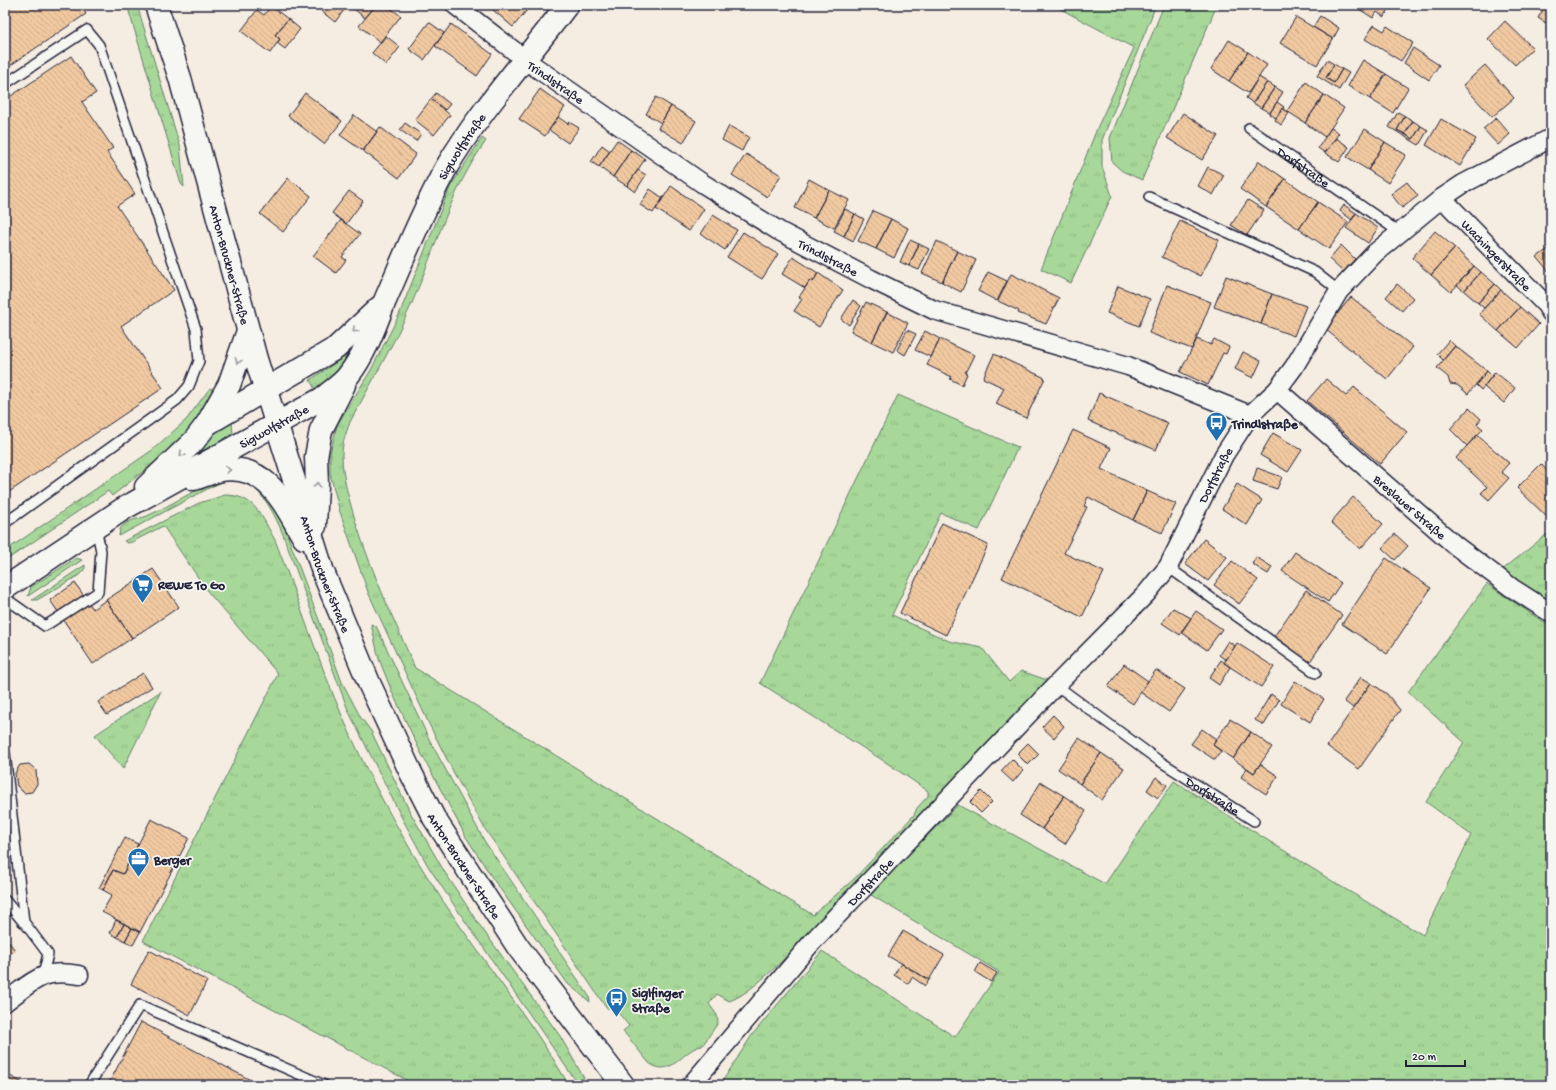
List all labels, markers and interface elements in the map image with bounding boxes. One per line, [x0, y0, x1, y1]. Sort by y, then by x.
street label: Trindlstraße [523, 58, 586, 109]
street label: Sigwolfstraße [436, 111, 490, 183]
street label: Dorfstraße [1273, 144, 1332, 192]
street label: Anton-Bruckner-Straße [205, 204, 251, 327]
street label: Wachingerstraße [1457, 217, 1534, 296]
street label: Trindlstraße [794, 237, 860, 281]
one-way arrow [353, 326, 360, 333]
one-way arrow [234, 358, 242, 365]
street label: Sigwolfstraße [238, 402, 312, 453]
bus stop icon: Trindlstraße [1203, 410, 1229, 443]
place label: Trindlstraße [1231, 418, 1299, 433]
street label: Dorfstraße [1196, 445, 1237, 507]
one-way arrow [179, 449, 187, 456]
one-way arrow [225, 466, 231, 475]
street label: Breslauer Straße [1369, 472, 1448, 544]
one-way arrow [313, 482, 321, 488]
street label: Anton-Bruckner-Straße [296, 514, 352, 636]
supermarket icon: REWE To Go [129, 571, 155, 604]
place label: REWE To Go [157, 579, 225, 594]
street label: Dorfstraße [1182, 774, 1242, 820]
street label: Anton-Bruckner-Straße [423, 811, 503, 923]
office icon: Berger [126, 846, 152, 879]
place label: Berger [153, 854, 192, 869]
street label: Dorfstraße [845, 856, 898, 911]
bus stop icon: Siglfinger Straße [604, 986, 630, 1019]
place label: Siglfinger Straße [632, 986, 684, 1017]
scale bar [1406, 1042, 1465, 1068]
text: 20 m [1412, 1051, 1437, 1065]

